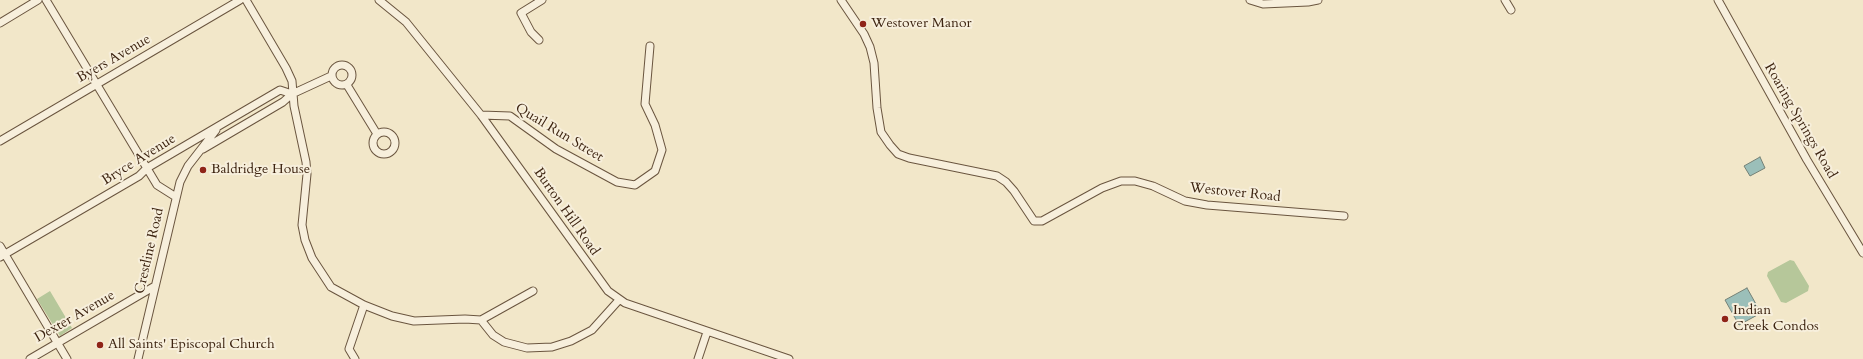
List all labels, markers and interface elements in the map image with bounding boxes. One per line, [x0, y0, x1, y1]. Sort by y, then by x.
place label: Westover Manor [871, 16, 972, 32]
marker: Westover Manor [858, 19, 868, 29]
street label: Byers Avenue [74, 31, 154, 87]
street label: Roaring Springs Road [1760, 60, 1840, 182]
street label: Quail Run Street [512, 100, 606, 166]
street label: Bryce Avenue [99, 131, 179, 189]
place label: Baldridge House [211, 162, 310, 178]
marker: Baldridge House [198, 165, 208, 175]
street label: Burton Hill Road [529, 165, 603, 259]
street label: Westover Road [1189, 180, 1281, 206]
street label: Crestline Road [132, 206, 168, 296]
street label: Dexter Avenue [32, 287, 118, 347]
place label: Indian Creek Condos [1733, 303, 1819, 336]
marker: Indian Creek Condos [1720, 314, 1730, 324]
place label: All Saints' Episcopal Church [108, 337, 275, 353]
marker: All Saints' Episcopal Church [95, 340, 105, 350]

